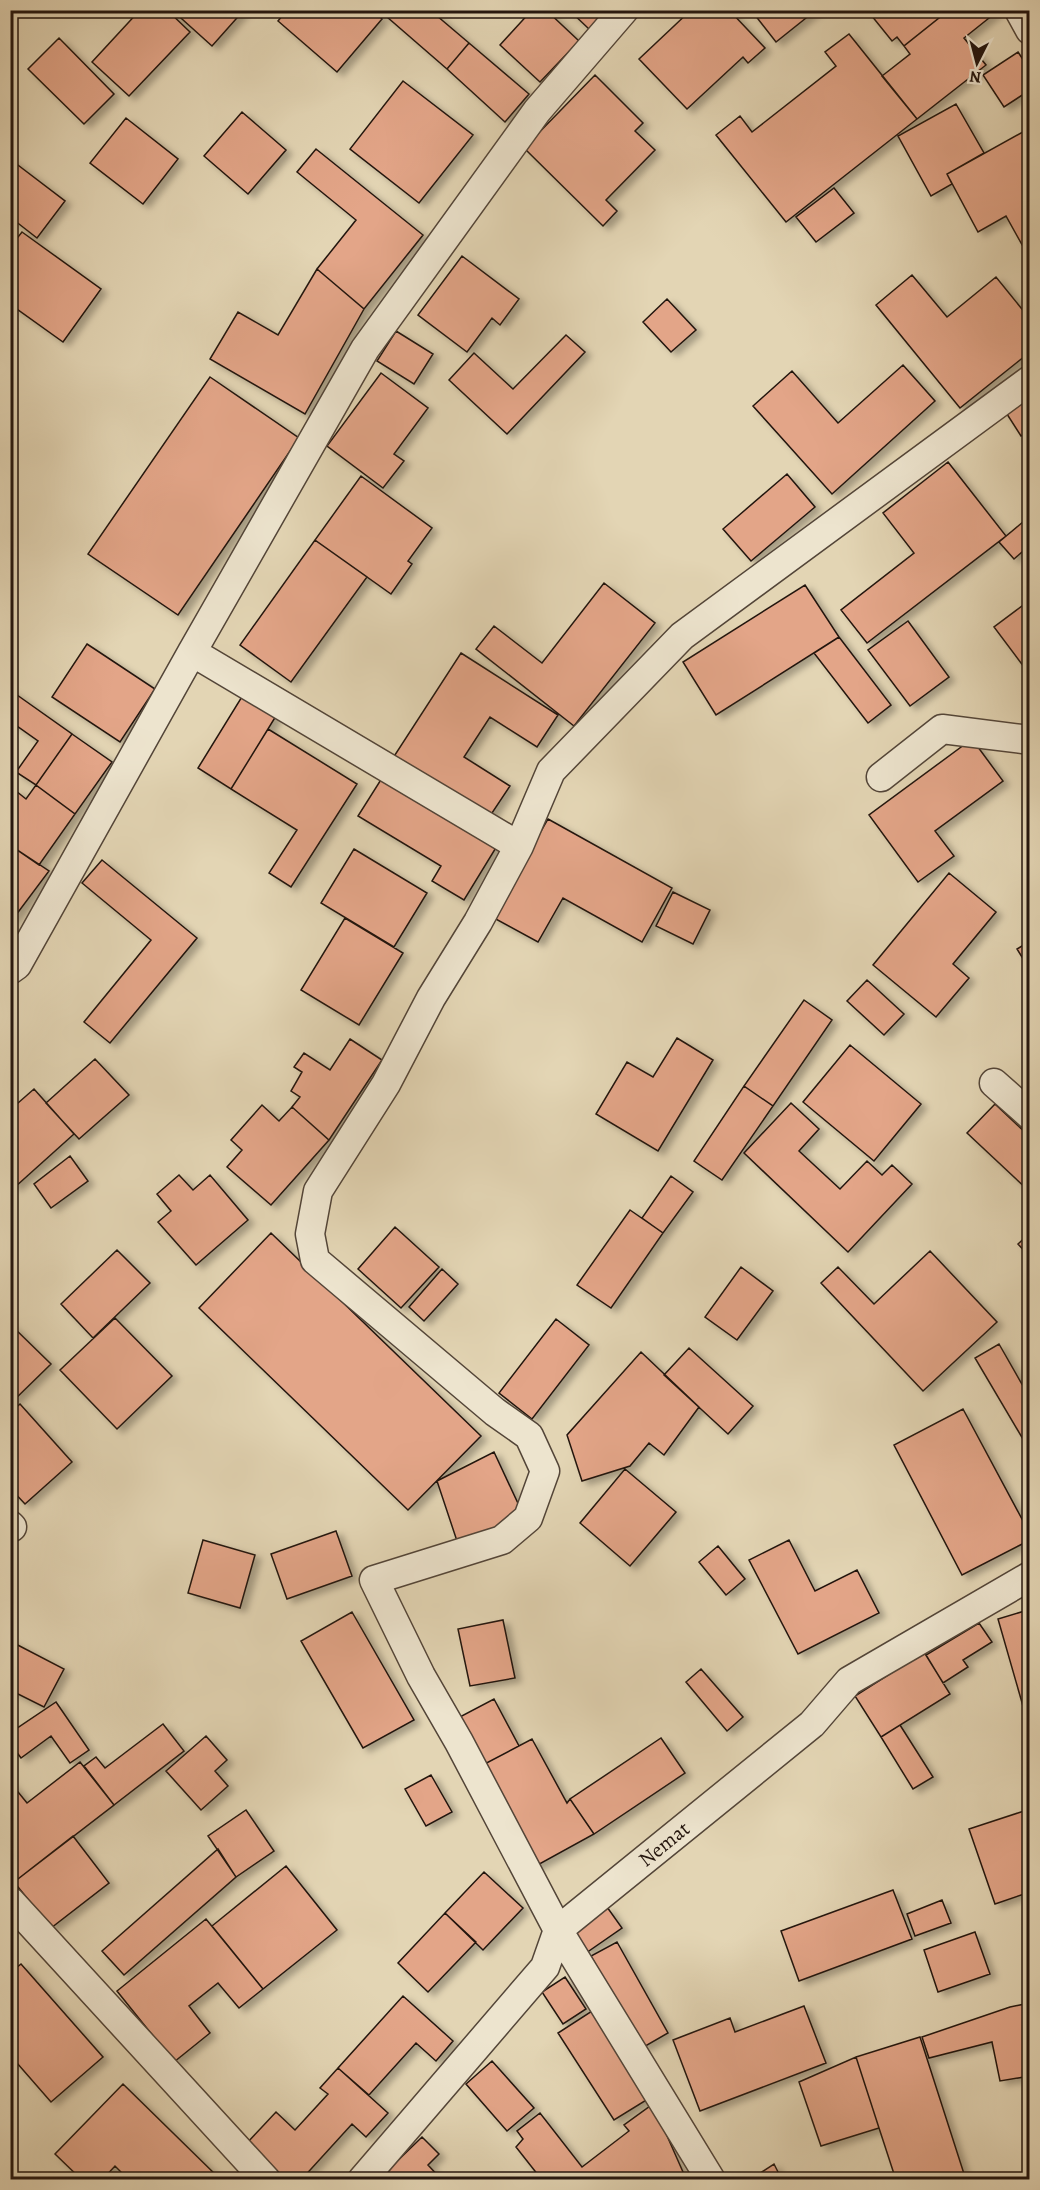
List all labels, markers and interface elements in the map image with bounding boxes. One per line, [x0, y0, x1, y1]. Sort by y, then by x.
north arrow [947, 33, 1007, 93]
text: N [968, 65, 982, 88]
street label: Nemat [633, 1815, 696, 1873]

